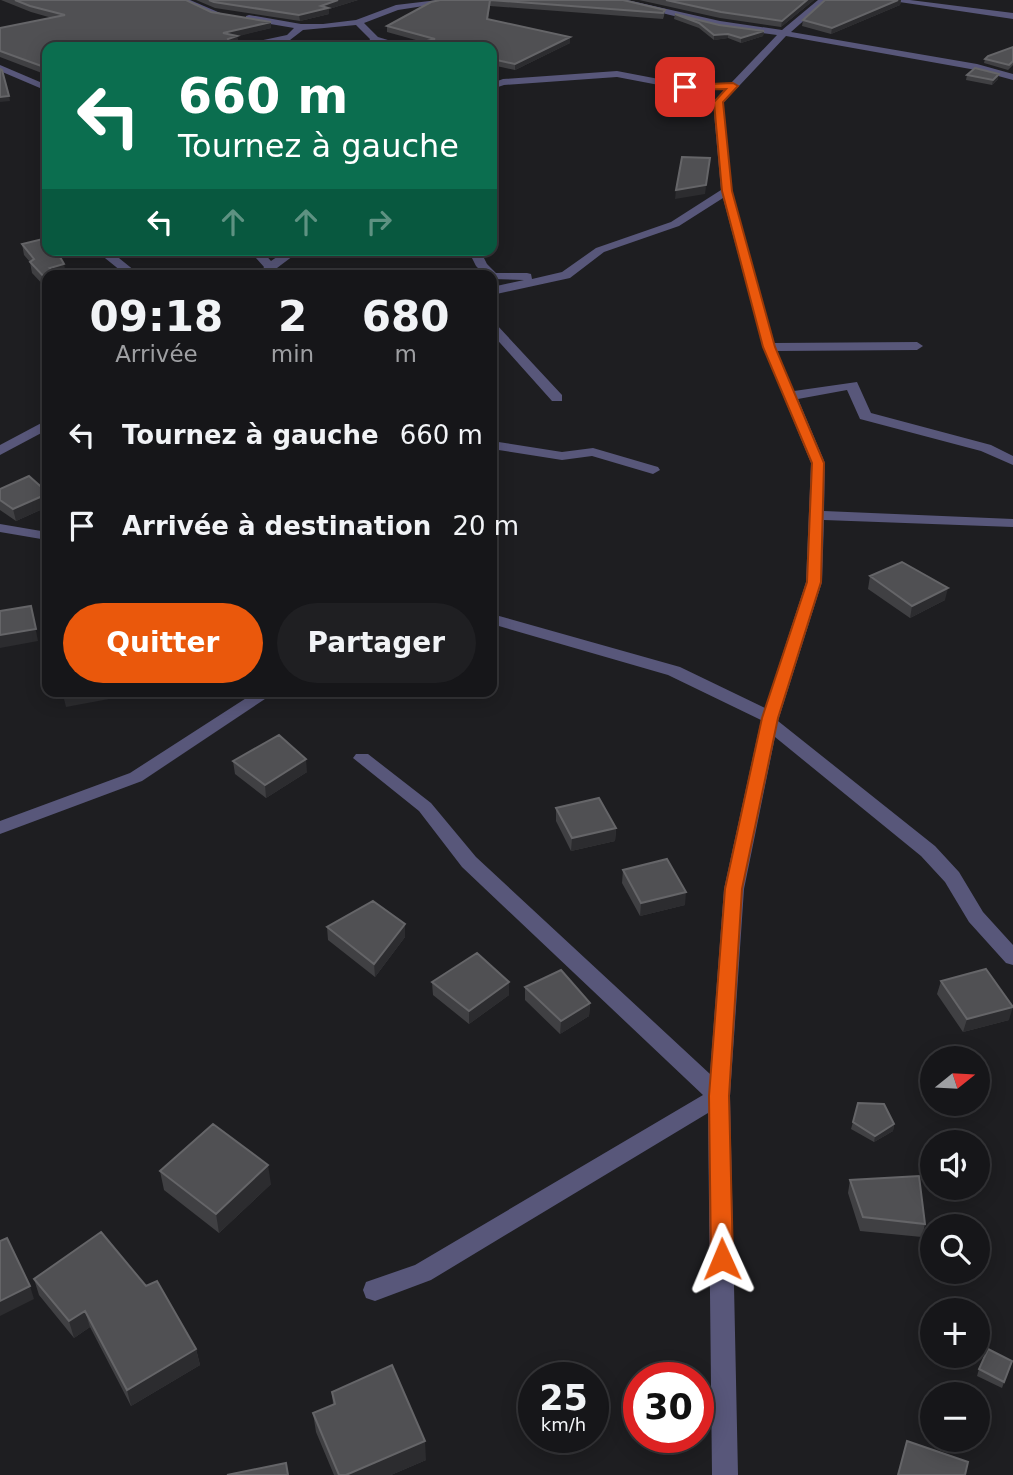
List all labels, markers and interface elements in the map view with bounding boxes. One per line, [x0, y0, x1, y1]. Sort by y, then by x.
pin [655, 57, 715, 117]
text: 660 m [178, 68, 348, 125]
icon: arrive [666, 68, 704, 106]
icon: left [63, 70, 154, 161]
text: Tournez à gauche [178, 127, 459, 165]
icon: left [141, 203, 179, 241]
icon: ahead [214, 203, 252, 241]
icon: ahead [287, 203, 325, 241]
icon: right [360, 203, 398, 241]
text: 09:18 [90, 292, 223, 341]
text: 2 [278, 292, 307, 341]
text: 680 [362, 292, 449, 341]
text: Arrivée [115, 341, 198, 367]
text: min [271, 341, 314, 367]
text: m [394, 341, 417, 367]
icon: left [63, 416, 101, 454]
text: Tournez à gauche [122, 420, 379, 450]
text: 660 m [400, 420, 483, 450]
icon: arrive [63, 507, 101, 545]
text: Arrivée à destination [122, 511, 431, 541]
text: 20 m [452, 511, 519, 541]
button: Quitter [63, 603, 263, 683]
button: Partager [277, 603, 476, 683]
north arrow [920, 1046, 990, 1116]
map controls [920, 1046, 990, 1452]
button: sound [920, 1130, 990, 1200]
button: search [920, 1214, 990, 1284]
position arrow [685, 1222, 759, 1296]
button: + [920, 1298, 990, 1368]
speed limit sign: 30 [623, 1362, 714, 1453]
text: 25 [539, 1378, 588, 1418]
button: − [920, 1382, 990, 1452]
text: km/h [541, 1414, 586, 1435]

